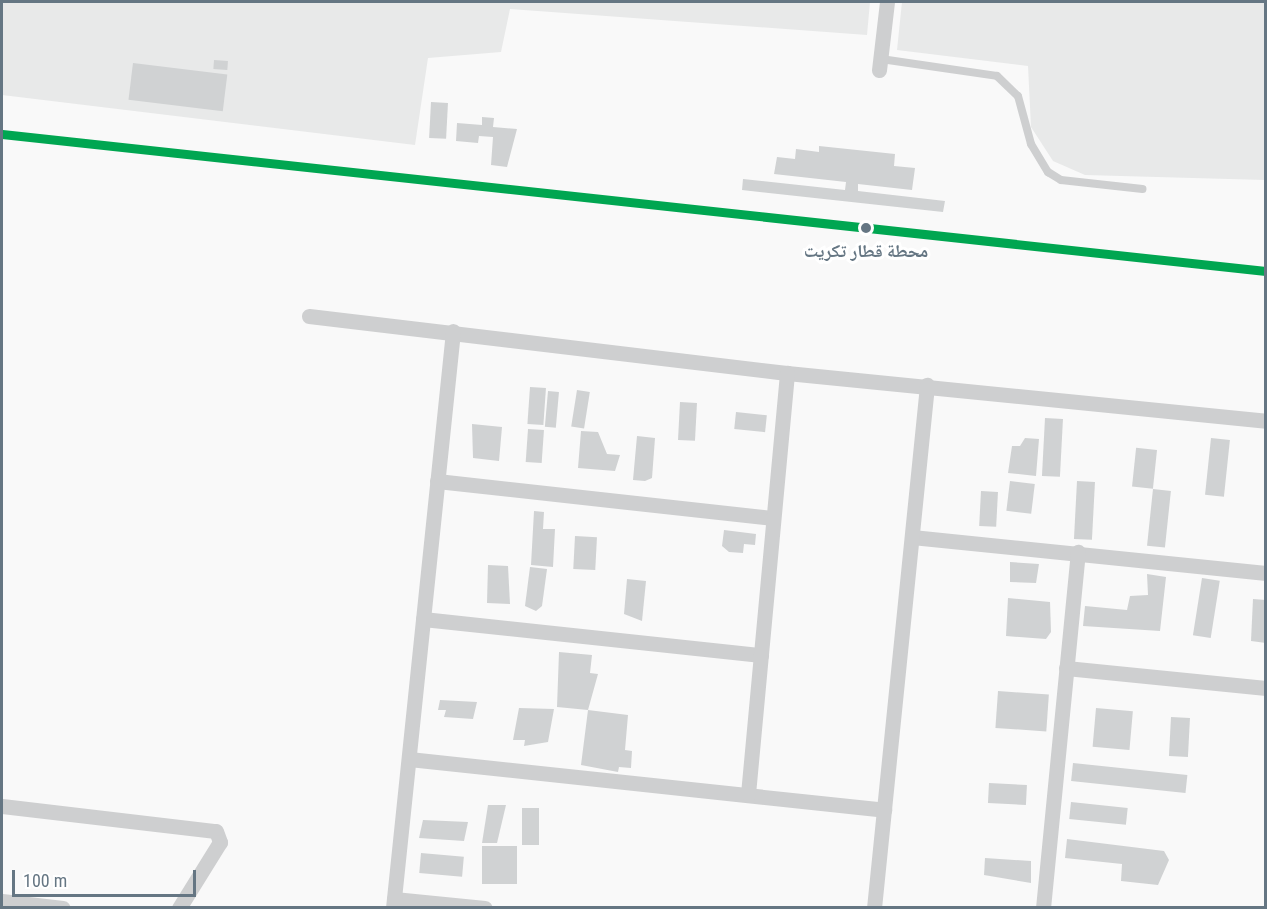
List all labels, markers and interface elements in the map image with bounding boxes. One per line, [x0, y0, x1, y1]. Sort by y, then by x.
marker: محطة قطار تكريت [856, 218, 876, 238]
place label: محطة قطار تكريت [804, 240, 928, 262]
scale bar [15, 858, 200, 896]
text: 100 m [23, 870, 67, 891]

